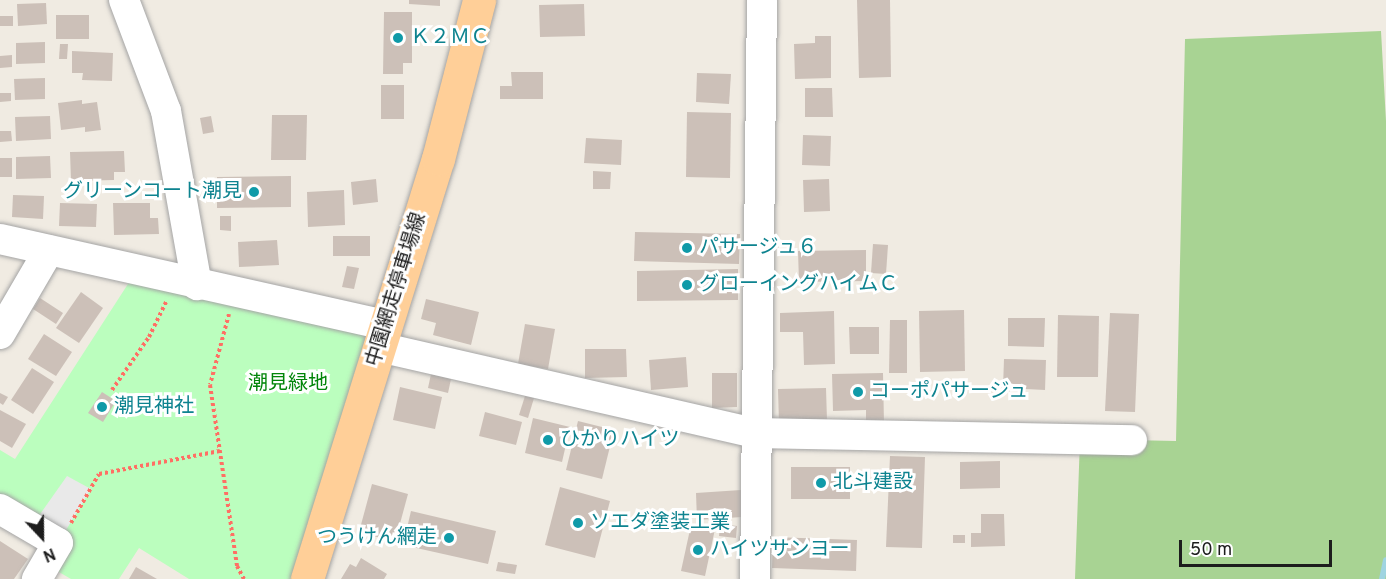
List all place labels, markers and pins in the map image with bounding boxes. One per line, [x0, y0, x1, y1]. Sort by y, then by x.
place label: Ｋ２ＭＣ [410, 26, 490, 50]
marker: Ｋ２ＭＣ [391, 31, 405, 45]
place label: グリーンコート潮見 [62, 180, 242, 204]
marker: グリーンコート潮見 [247, 185, 261, 199]
place label: パサージュ６ [699, 236, 819, 260]
marker: パサージュ６ [680, 241, 694, 255]
place label: グローイングハイムＣ [699, 273, 899, 297]
marker: グローイングハイムＣ [680, 278, 694, 292]
place label: コーポパサージュ [870, 380, 1030, 404]
marker: コーポパサージュ [851, 385, 865, 399]
place label: 潮見神社 [114, 395, 194, 419]
marker: 潮見神社 [95, 400, 109, 414]
place label: ひかりハイツ [560, 428, 680, 452]
marker: ひかりハイツ [541, 433, 555, 447]
place label: 北斗建設 [833, 471, 913, 495]
marker: 北斗建設 [814, 476, 828, 490]
place label: ソエダ塗装工業 [590, 511, 730, 535]
marker: ソエダ塗装工業 [571, 516, 585, 530]
place label: つうけん網走 [317, 526, 437, 550]
marker: つうけん網走 [442, 531, 456, 545]
place label: ハイツサンヨー [710, 538, 850, 562]
marker: ハイツサンヨー [691, 543, 705, 557]

